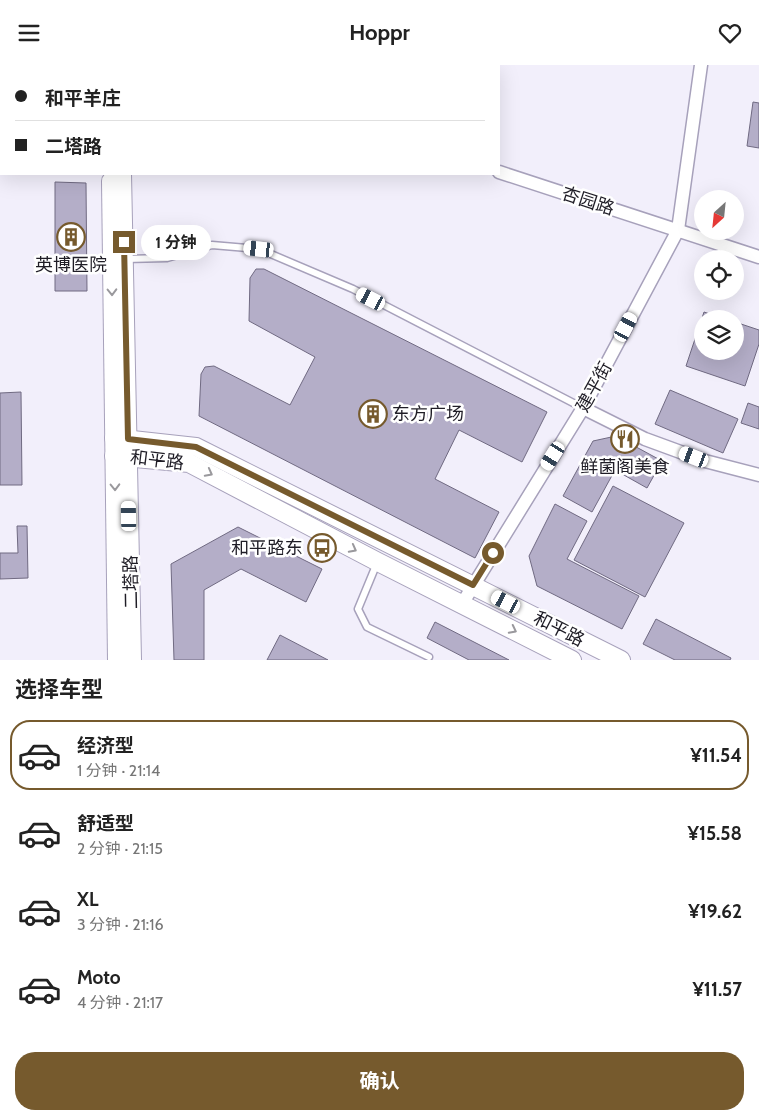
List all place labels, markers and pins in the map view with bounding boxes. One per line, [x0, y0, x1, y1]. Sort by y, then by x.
building icon: 英博医院 [56, 222, 86, 252]
place label: 英博医院 [35, 254, 107, 276]
building icon: 东方广场 [358, 399, 388, 429]
place label: 东方广场 [392, 403, 464, 425]
restaurant icon: 鲜菌阁美食 [610, 424, 640, 454]
place label: 鲜菌阁美食 [580, 456, 670, 478]
bus stop icon: 和平路东 [307, 533, 337, 563]
place label: 和平路东 [231, 537, 303, 559]

